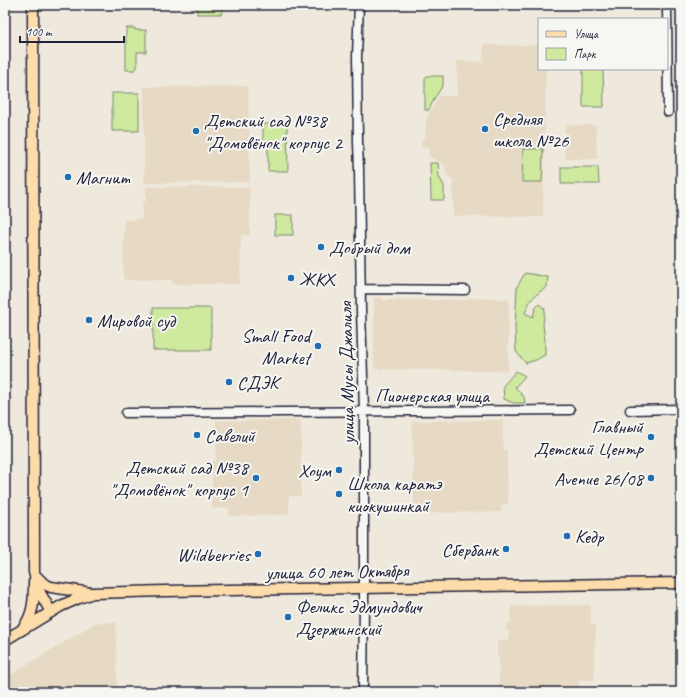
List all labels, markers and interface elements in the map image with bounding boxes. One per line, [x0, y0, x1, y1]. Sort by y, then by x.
scale bar [20, 18, 124, 44]
legend [538, 18, 668, 70]
text: 100 m [26, 24, 53, 40]
text: Улица [574, 26, 599, 42]
text: Парк [574, 46, 597, 62]
place label: Средняя школа №26 [493, 107, 570, 153]
place label: Детский сад №38 "Домовёнок" корпус 2 [204, 109, 344, 155]
marker: Средняя школа №26 [480, 124, 490, 134]
marker: Детский сад №38 "Домовёнок" корпус 2 [191, 126, 201, 136]
place label: Магнит [76, 166, 131, 190]
marker: Магнит [63, 172, 73, 182]
place label: Добрый дом [329, 236, 411, 260]
marker: Добрый дом [316, 242, 326, 252]
place label: ЖКХ [299, 267, 337, 291]
marker: ЖКХ [286, 273, 296, 283]
street label: улица Мусы Джалиля [334, 300, 360, 445]
place label: Мировой суд [97, 309, 177, 333]
marker: Мировой суд [84, 315, 94, 325]
place label: Small Food Market [241, 324, 314, 370]
marker: Small Food Market [313, 341, 323, 351]
place label: СДЭК [237, 371, 282, 395]
marker: СДЭК [224, 377, 234, 387]
street label: Пионерская улица [375, 384, 490, 408]
place label: Главный Детский Центр [534, 415, 645, 461]
place label: Савелий [205, 424, 256, 448]
marker: Савелий [192, 430, 202, 440]
marker: Главный Детский Центр [646, 432, 656, 442]
place label: Детский сад №38 "Домовёнок" корпус 1 [110, 456, 250, 502]
place label: Хоум [298, 459, 332, 483]
marker: Хоум [334, 465, 344, 475]
place label: Avenue 26/08 [554, 467, 645, 491]
place label: Школа каратэ киокушинкай [347, 472, 442, 518]
marker: Детский сад №38 "Домовёнок" корпус 1 [251, 473, 261, 483]
marker: Avenue 26/08 [646, 473, 656, 483]
marker: Школа каратэ киокушинкай [334, 489, 344, 499]
place label: Кедр [575, 525, 605, 549]
marker: Кедр [562, 531, 572, 541]
place label: Сбербанк [442, 538, 500, 562]
place label: Wildberries [177, 543, 252, 567]
marker: Сбербанк [501, 544, 511, 554]
marker: Wildberries [253, 549, 263, 559]
street label: улица 60 лет Октября [264, 559, 410, 585]
place label: Феликс Эдмундович Дзержинский [296, 595, 423, 641]
marker: Феликс Эдмундович Дзержинский [283, 612, 293, 622]

